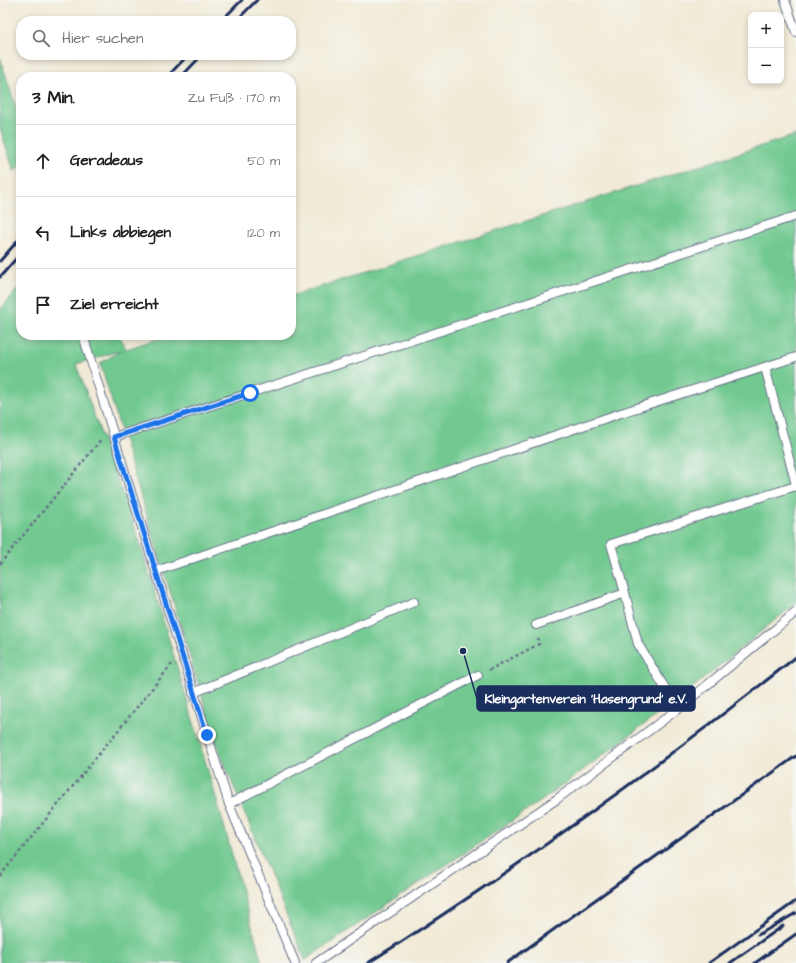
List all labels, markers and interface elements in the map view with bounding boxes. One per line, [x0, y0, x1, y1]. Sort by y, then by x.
map controls [748, 12, 784, 84]
button: + [748, 12, 784, 48]
search box [16, 16, 296, 60]
icon: search [30, 27, 52, 49]
text: Hier suchen [62, 28, 143, 49]
button: − [748, 48, 784, 84]
text: 3 Min. [32, 86, 75, 110]
text: Zu Fuß · 170 m [188, 89, 280, 107]
icon: ahead [32, 150, 54, 172]
text: Geradeaus [70, 150, 143, 171]
text: 50 m [247, 152, 280, 170]
icon: left [32, 222, 54, 244]
text: Links abbiegen [70, 222, 171, 243]
text: 120 m [247, 224, 280, 242]
icon: arrive [32, 294, 54, 316]
text: Ziel erreicht [70, 294, 159, 315]
route start [241, 384, 259, 402]
callout: Kleingartenverein 'Hasengrund' e.V. [477, 686, 695, 711]
text: Kleingartenverein 'Hasengrund' e.V. [485, 690, 688, 710]
route end [198, 726, 216, 744]

